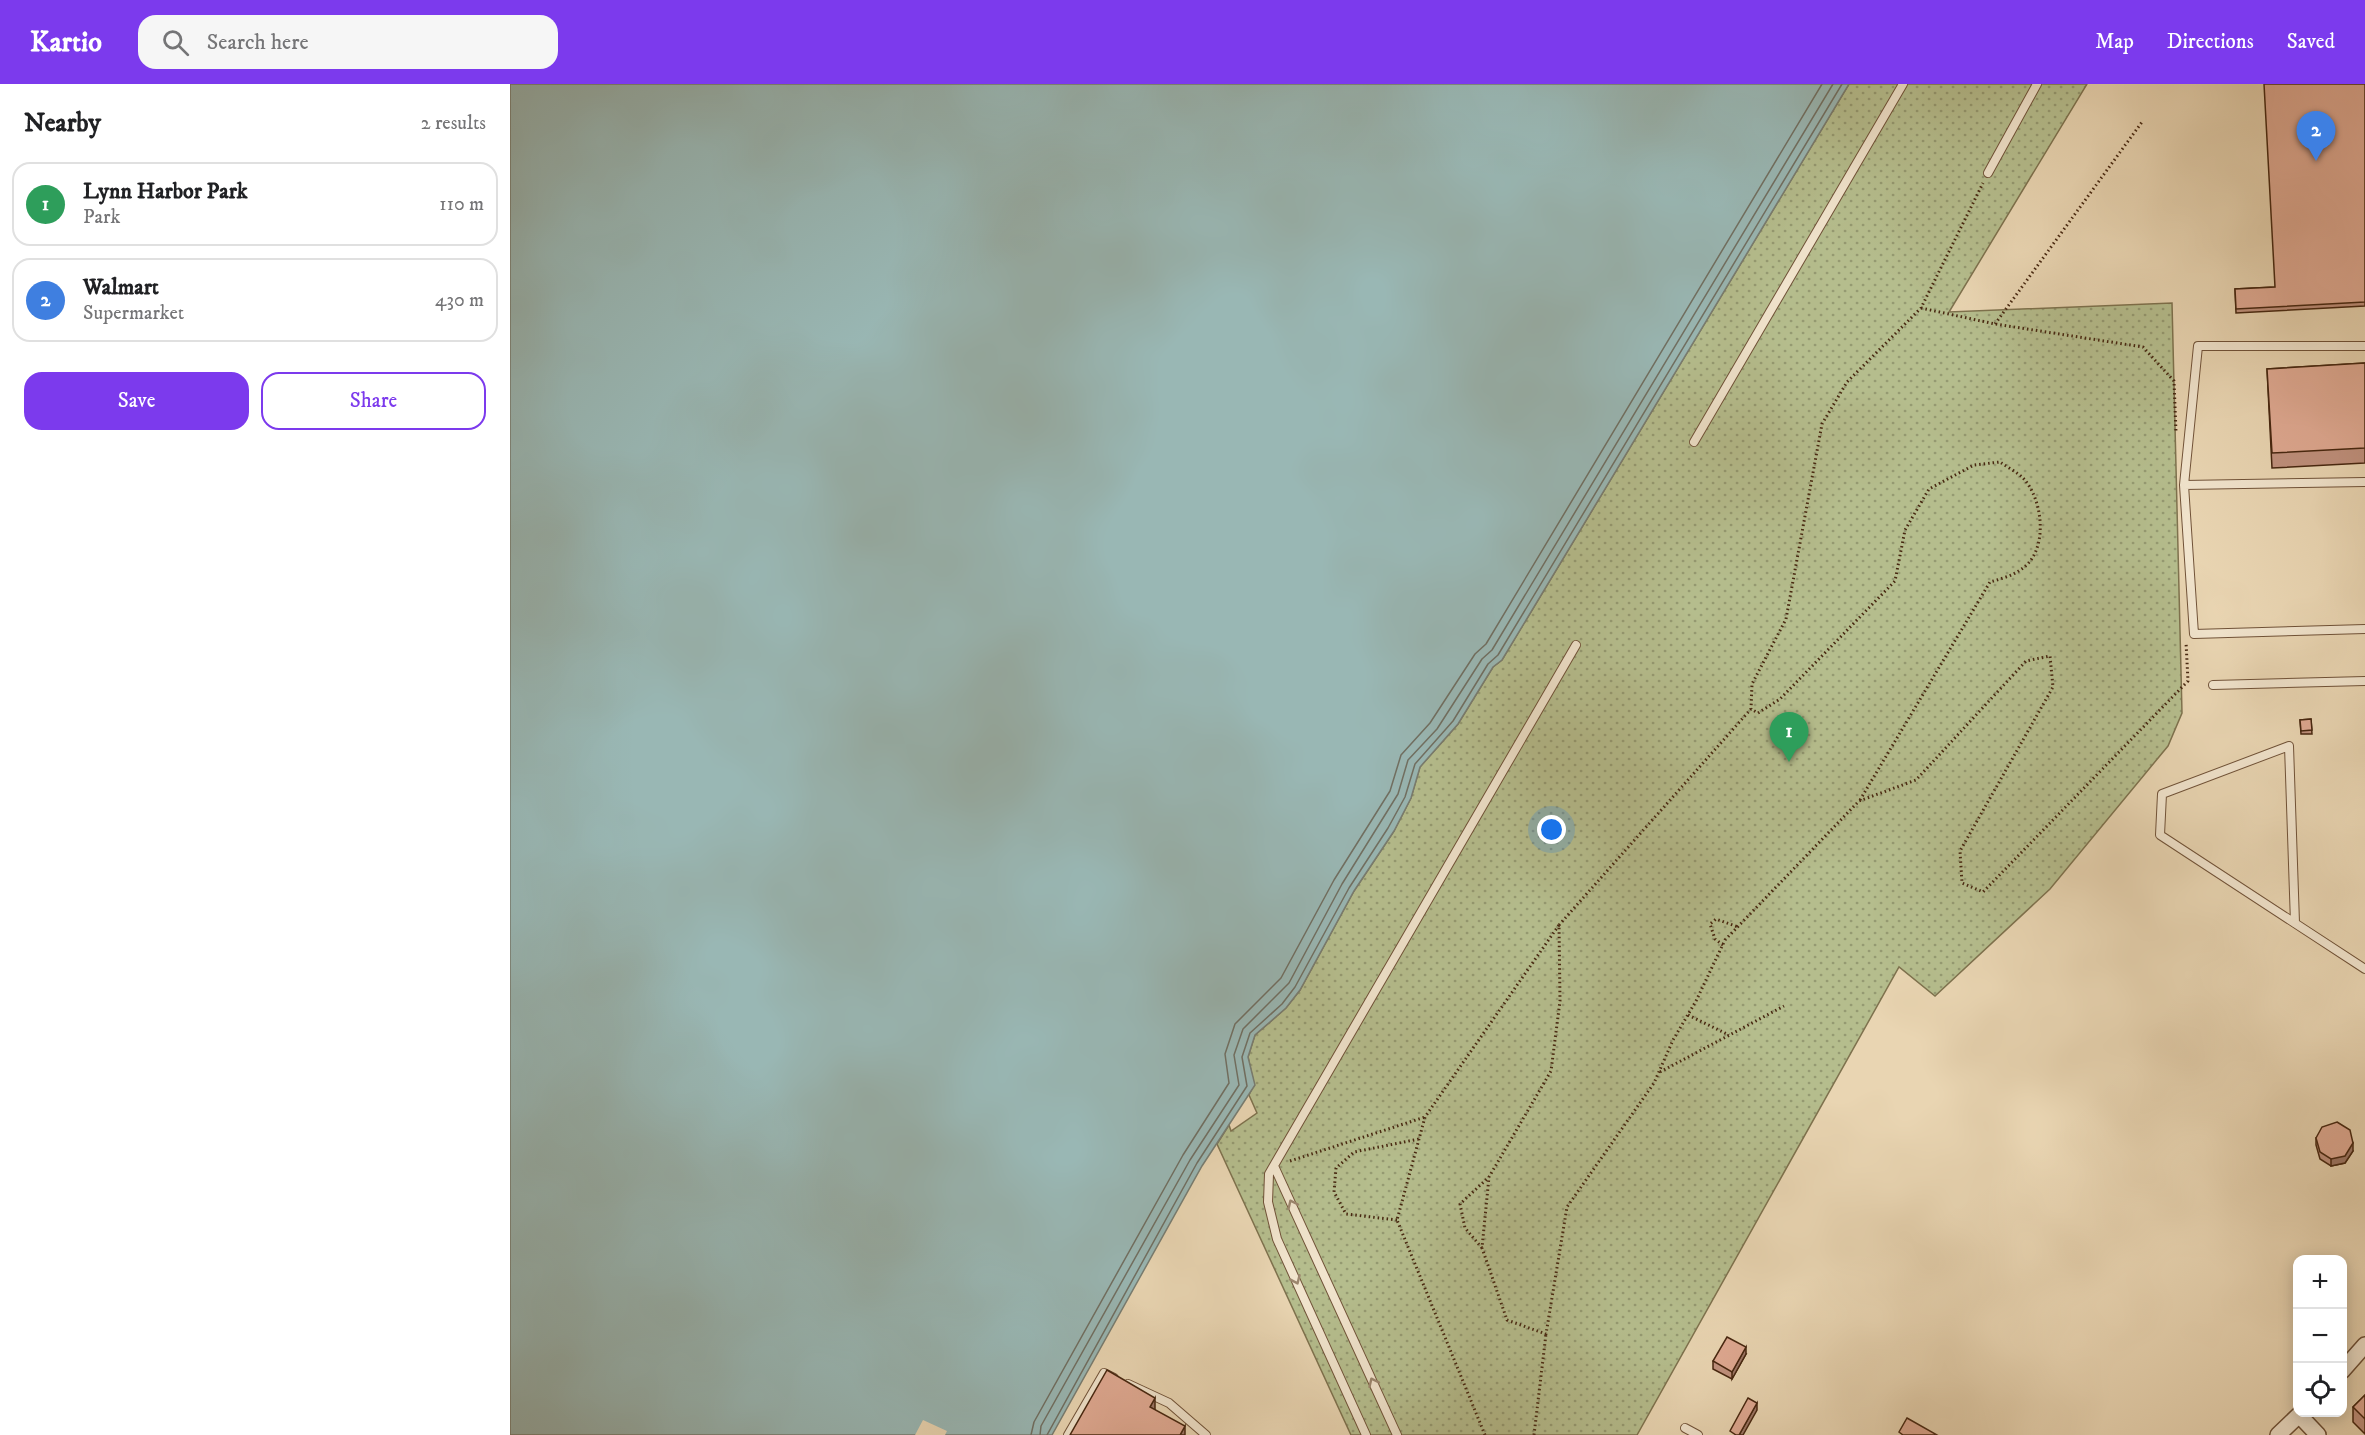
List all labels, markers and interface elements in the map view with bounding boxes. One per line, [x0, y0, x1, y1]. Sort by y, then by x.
search box [138, 15, 558, 69]
text: Kartio [30, 25, 102, 60]
icon: search [159, 26, 192, 59]
text: Search here [207, 29, 309, 56]
text: Map [2095, 29, 2134, 55]
text: Directions [2167, 29, 2254, 55]
text: Saved [2287, 29, 2335, 55]
text: Nearby [24, 107, 101, 140]
text: 2 results [421, 111, 486, 136]
pin: 2 [2296, 112, 2336, 161]
text: Lynn Harbor Park [83, 178, 248, 205]
text: 1 [42, 192, 49, 217]
text: 110 m [439, 192, 484, 217]
text: Park [83, 205, 120, 230]
text: Walmart [83, 274, 159, 301]
text: 2 [41, 288, 50, 313]
text: 430 m [435, 288, 484, 313]
text: Supermarket [83, 301, 184, 326]
button: Save [24, 372, 249, 430]
button: Share [261, 372, 486, 430]
pin: 1 [1770, 712, 1808, 762]
your location [1537, 815, 1566, 844]
one-way arrow [1287, 1200, 1299, 1211]
map controls [2293, 1255, 2347, 1417]
button: + [2293, 1255, 2347, 1309]
one-way arrow [1289, 1274, 1301, 1285]
button: − [2293, 1309, 2347, 1363]
button: locate [2293, 1363, 2347, 1417]
one-way arrow [1368, 1377, 1380, 1388]

